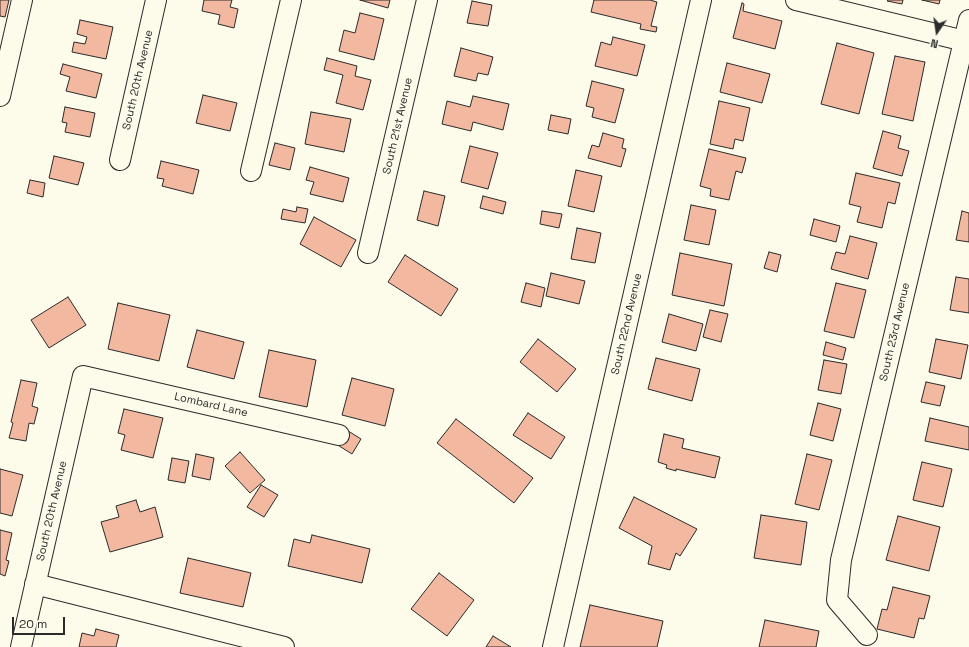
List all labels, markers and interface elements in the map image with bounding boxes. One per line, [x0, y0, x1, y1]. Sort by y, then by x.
north arrow [917, 12, 957, 52]
street label: South 20th Avenue [120, 29, 156, 131]
text: N [929, 36, 939, 51]
street label: South 21st Avenue [380, 77, 416, 175]
street label: South 22nd Avenue [609, 272, 645, 376]
street label: South 23rd Avenue [877, 281, 913, 383]
street label: Lombard Lane [173, 390, 249, 420]
street label: South 20th Avenue [34, 460, 70, 562]
scale bar [14, 609, 67, 635]
text: 20 m [19, 616, 47, 632]

